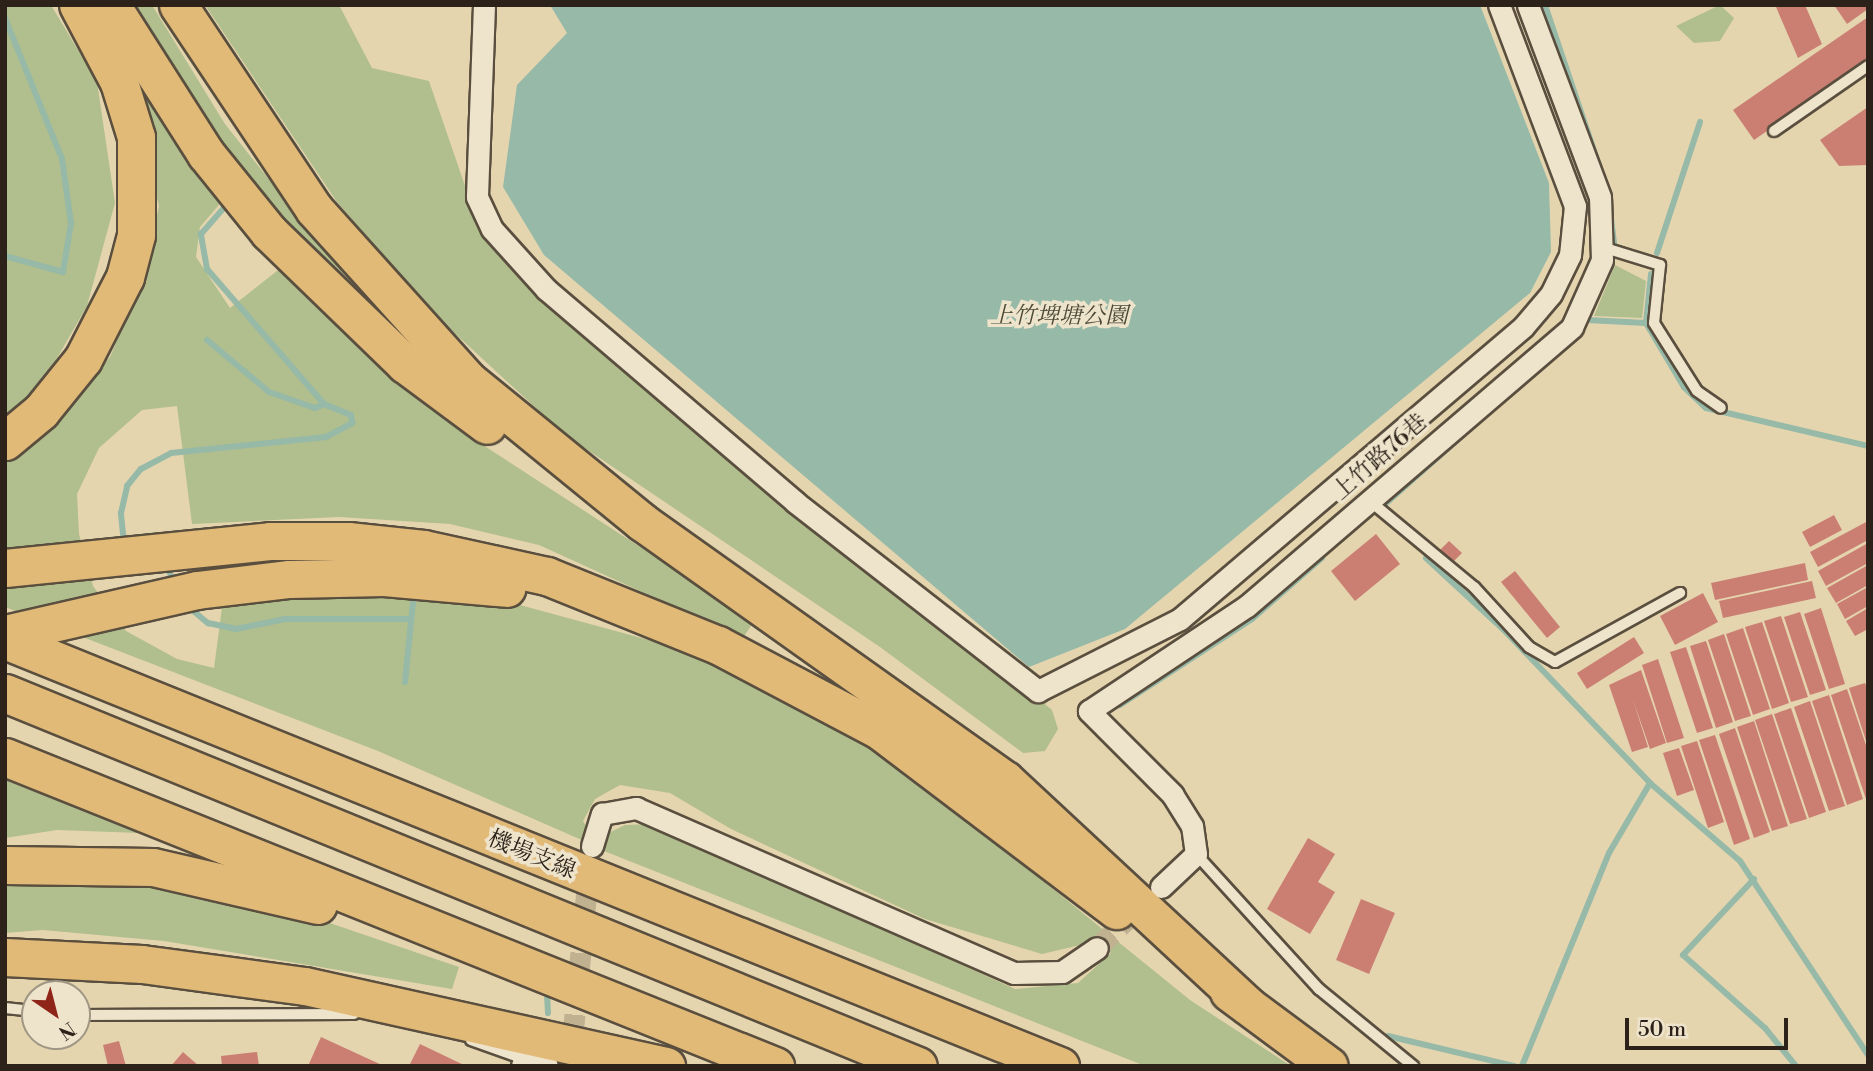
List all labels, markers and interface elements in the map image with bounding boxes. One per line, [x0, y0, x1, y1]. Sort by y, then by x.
park label: 上竹埤塘公園 [990, 302, 1128, 330]
street label: 上竹路76巷 [1327, 408, 1433, 506]
street label: 機場支線 [484, 825, 580, 885]
north arrow [21, 980, 91, 1050]
scale bar [1628, 1004, 1791, 1048]
text: N [54, 1016, 80, 1045]
text: 50 m [1638, 1017, 1686, 1043]

